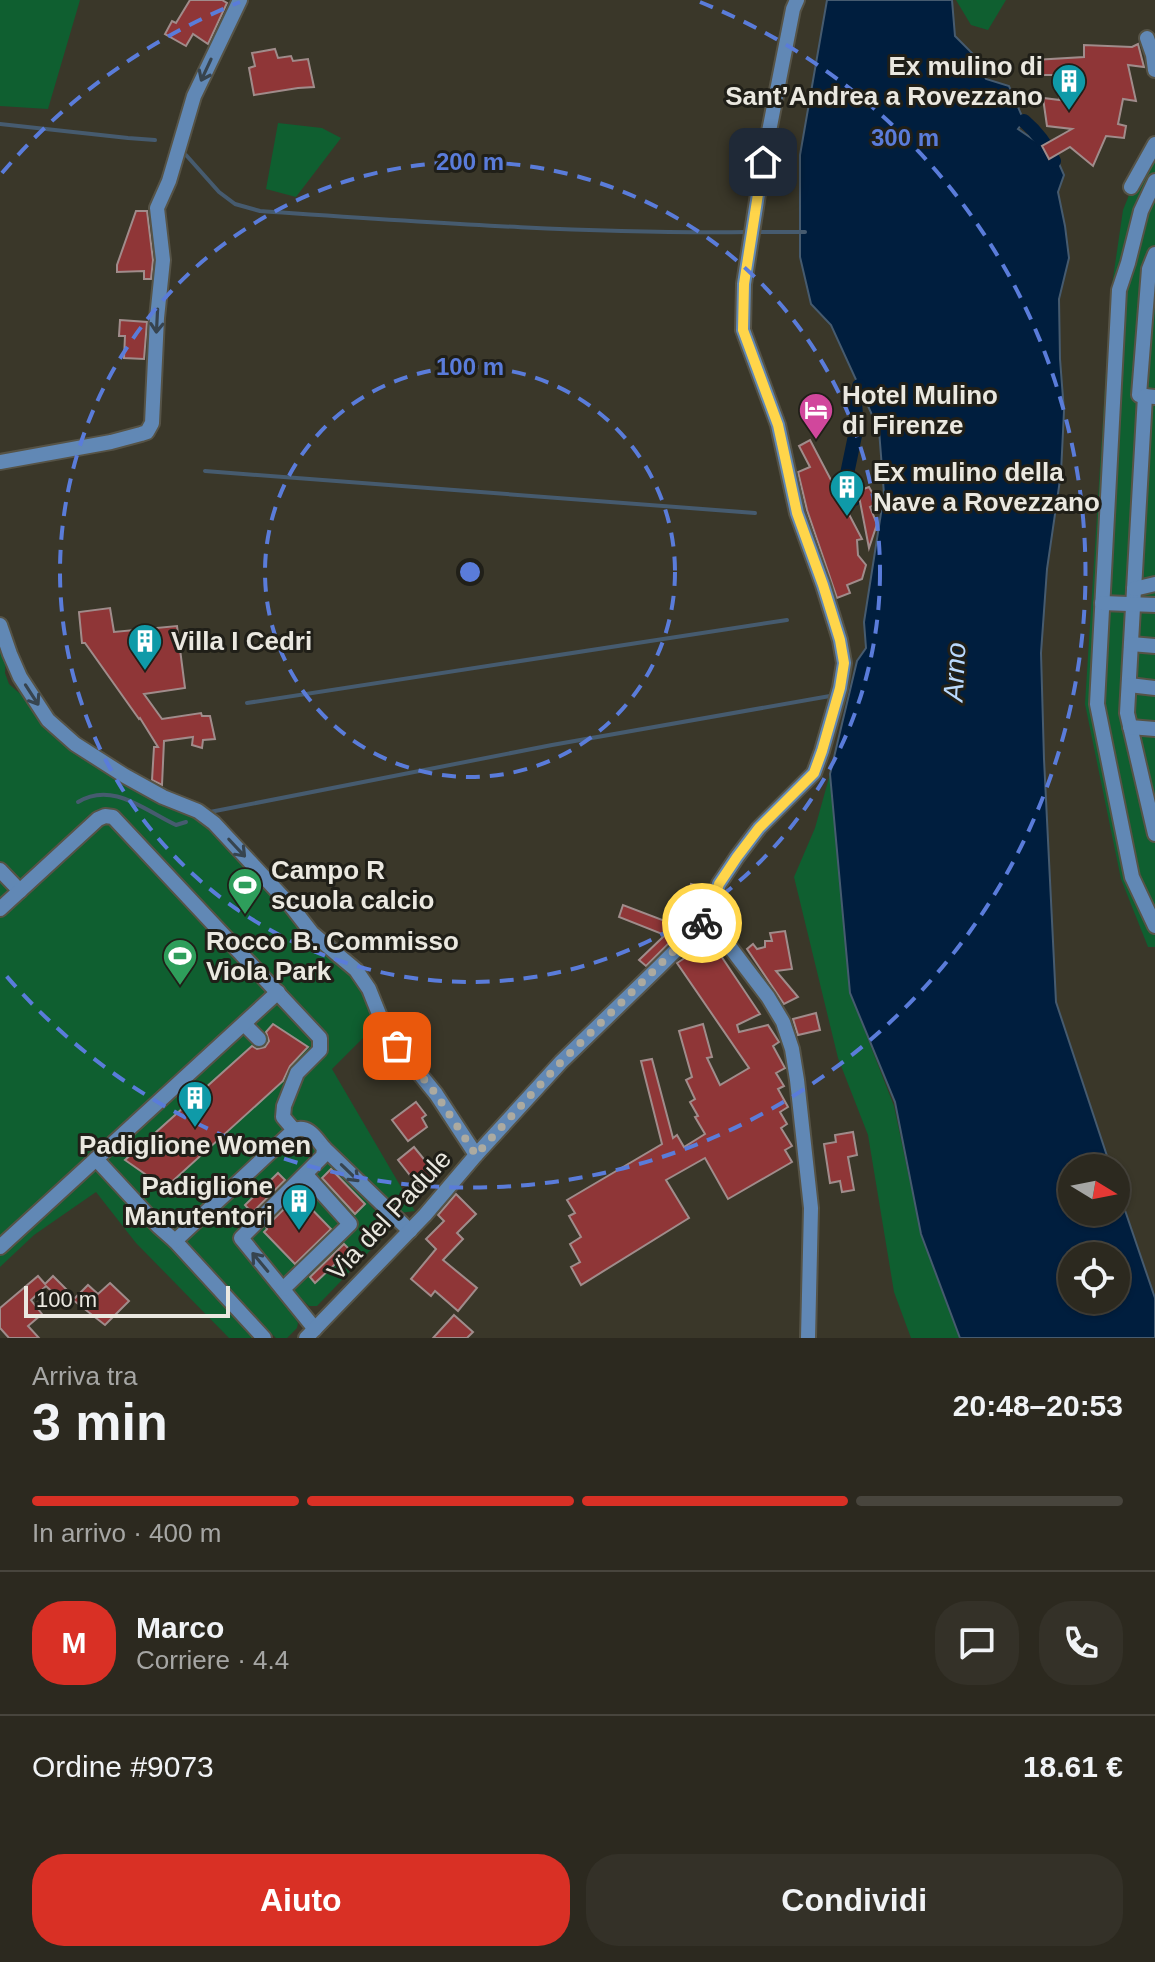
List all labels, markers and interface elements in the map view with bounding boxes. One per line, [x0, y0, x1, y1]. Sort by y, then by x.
place label: Ex mulino di Sant’Andrea a Rovezzano [725, 51, 1043, 111]
one-way arrow [198, 58, 213, 82]
building icon: Ex mulino di Sant’Andrea a Rovezzano [1050, 62, 1088, 112]
text: 300 m [871, 124, 939, 151]
pin [729, 128, 797, 196]
icon: home [741, 140, 785, 184]
text: 200 m [436, 148, 504, 175]
one-way arrow [150, 307, 165, 334]
text: 100 m [436, 353, 504, 380]
place label: Hotel Mulino di Firenze [842, 380, 998, 440]
hotel icon: Hotel Mulino di Firenze [797, 391, 835, 441]
place label: Ex mulino della Nave a Rovezzano [873, 457, 1100, 517]
building icon: Ex mulino della Nave a Rovezzano [828, 468, 866, 518]
centre of rings [456, 558, 484, 586]
building icon: Villa I Cedri [126, 622, 164, 672]
place label: Villa I Cedri [171, 626, 312, 656]
water label: Arno [937, 642, 972, 704]
one-way arrow [23, 684, 40, 706]
one-way arrow [228, 838, 247, 858]
place label: Campo R scuola calcio [271, 855, 434, 915]
sports icon: Campo R scuola calcio [226, 866, 264, 916]
courier [662, 883, 742, 963]
icon: bike [680, 901, 724, 945]
place label: Rocco B. Commisso Viola Park [206, 926, 459, 986]
sports icon: Rocco B. Commisso Viola Park [161, 937, 199, 987]
pin [363, 1012, 431, 1080]
icon: bag [375, 1024, 419, 1068]
building icon: Padiglione Women [176, 1079, 214, 1129]
place label: Padiglione Women [79, 1130, 311, 1160]
street label: Via del Padule [321, 1144, 457, 1286]
north arrow [1058, 1154, 1130, 1226]
map controls [1058, 1154, 1130, 1314]
one-way arrow [340, 1163, 360, 1182]
place label: Padiglione Manutentori [124, 1171, 273, 1231]
building icon: Padiglione Manutentori [280, 1182, 318, 1232]
button: locate [1058, 1242, 1130, 1314]
one-way arrow [251, 1252, 269, 1273]
scale bar [24, 1282, 230, 1318]
text: 100 m [36, 1287, 97, 1312]
text: Arriva tra [32, 1361, 137, 1391]
text: 20:48–20:53 [953, 1389, 1123, 1422]
text: 3 min [32, 1393, 168, 1451]
text: In arrivo · 400 m [32, 1518, 221, 1548]
button: chat [935, 1601, 1019, 1685]
button: phone [1039, 1601, 1123, 1685]
text: Marco [136, 1611, 224, 1644]
text: M [62, 1626, 87, 1659]
text: Corriere · 4.4 [136, 1645, 289, 1675]
text: Ordine #9073 [32, 1750, 214, 1783]
text: 18.61 € [1023, 1750, 1123, 1783]
button: Aiuto [32, 1854, 570, 1946]
button: Condividi [586, 1854, 1123, 1946]

